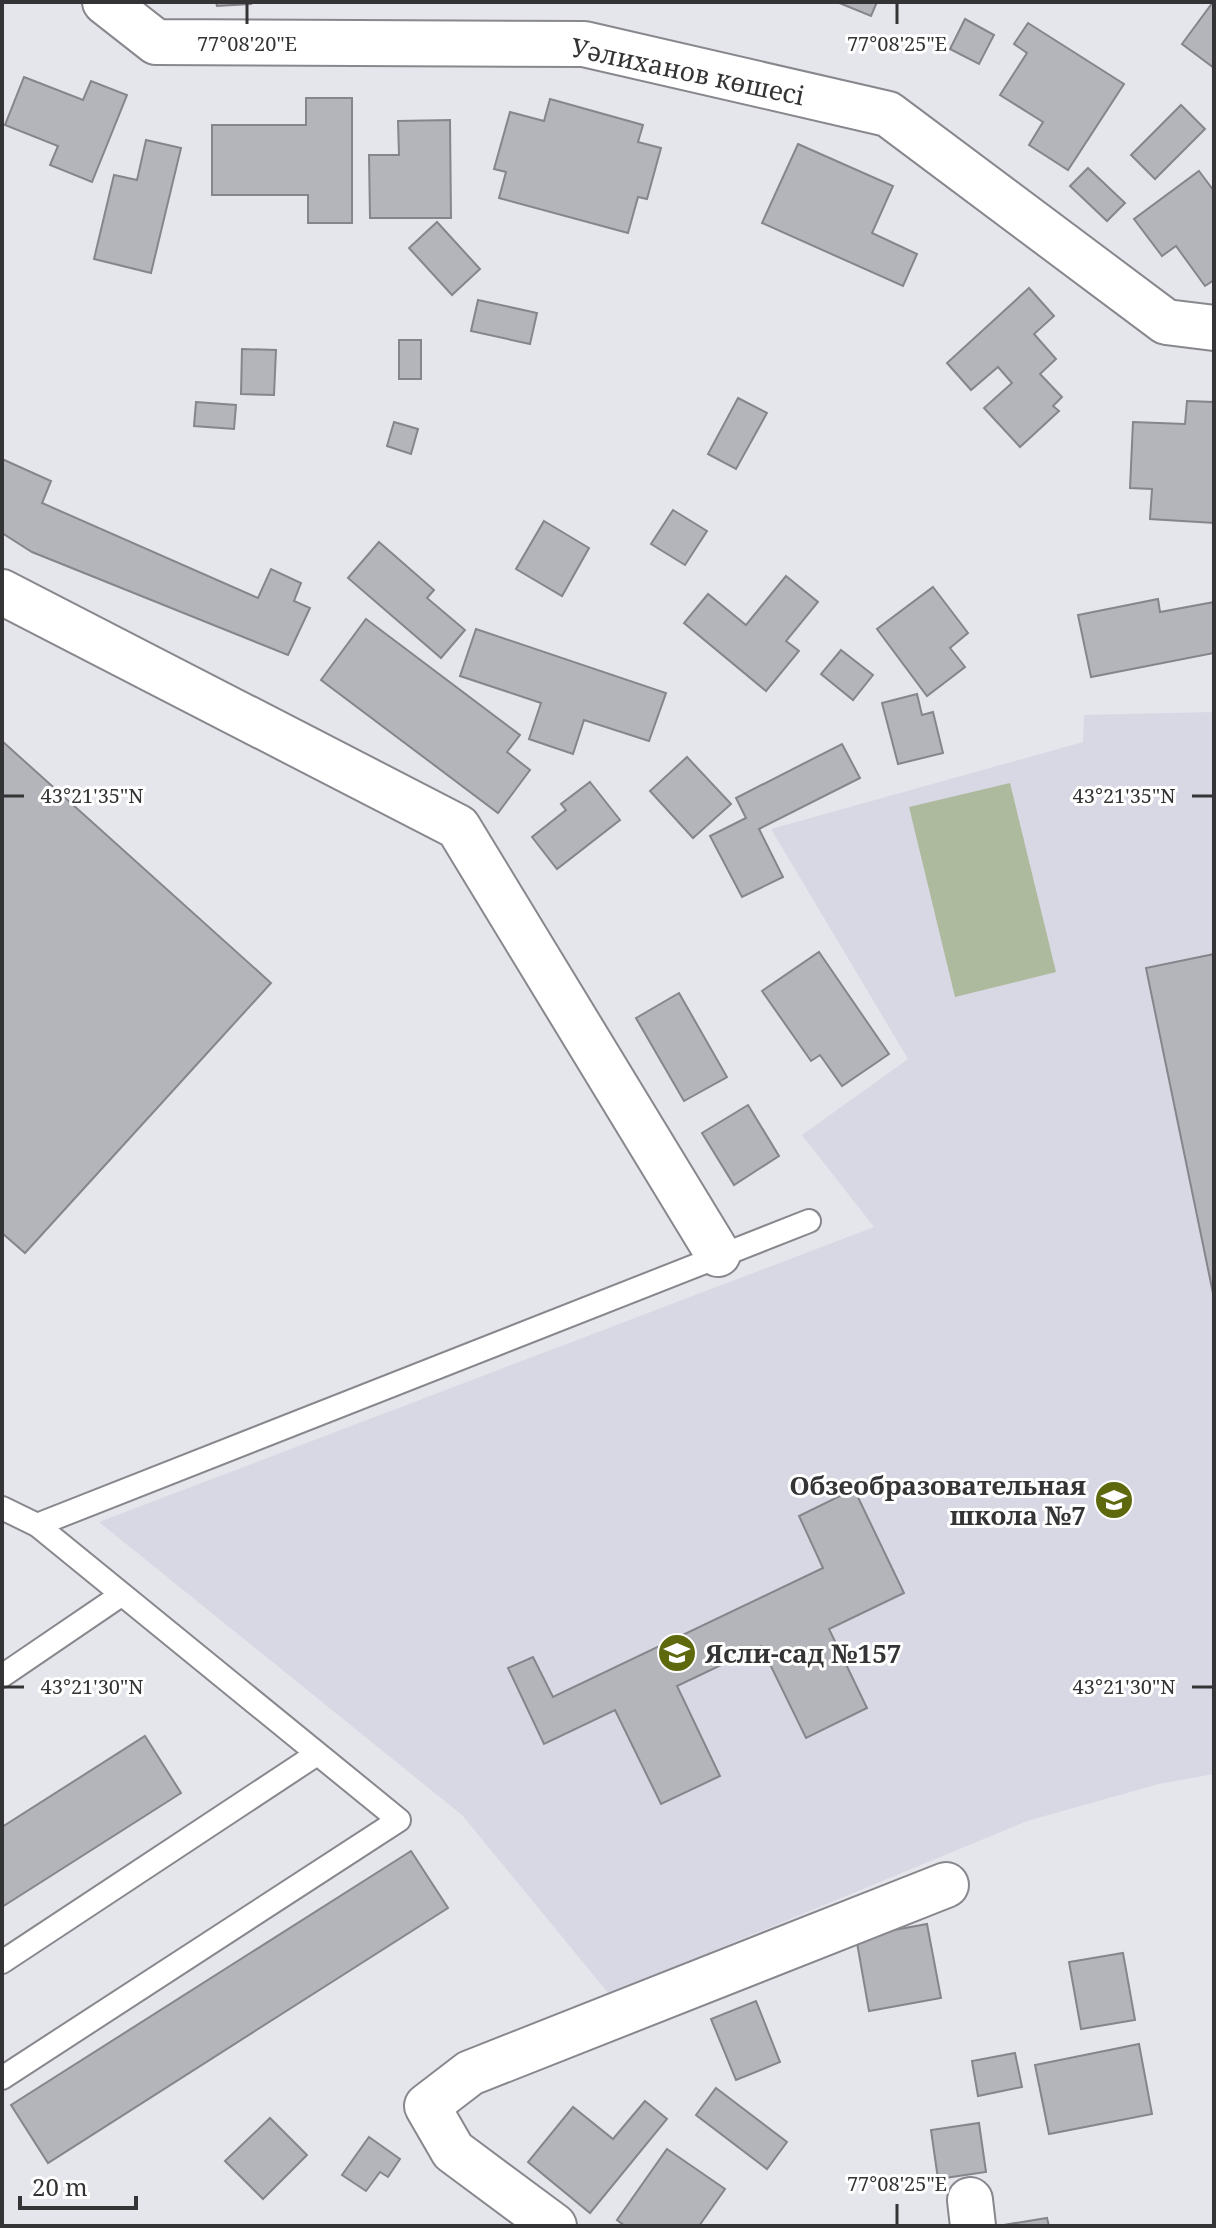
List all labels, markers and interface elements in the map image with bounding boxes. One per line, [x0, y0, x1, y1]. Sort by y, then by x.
street label: Уәлиханов көшесі [568, 29, 808, 113]
text: 77°08'20"E [197, 30, 297, 57]
text: 77°08'25"E [847, 30, 947, 57]
text: 43°21'35"N [41, 782, 143, 809]
text: 43°21'35"N [1073, 782, 1175, 809]
place label: Обзеобразовательная школа №7 [790, 1467, 1086, 1533]
school or university icon: Обзеобразовательная школа №7 [1093, 1479, 1135, 1521]
school or university icon: Ясли-сад №157 [656, 1632, 698, 1674]
place label: Ясли-сад №157 [704, 1635, 902, 1671]
text: 43°21'30"N [41, 1673, 143, 1700]
text: 43°21'30"N [1073, 1673, 1175, 1700]
scale bar [20, 2160, 136, 2210]
text: 20 m [32, 2170, 88, 2203]
text: 77°08'25"E [847, 2170, 947, 2197]

